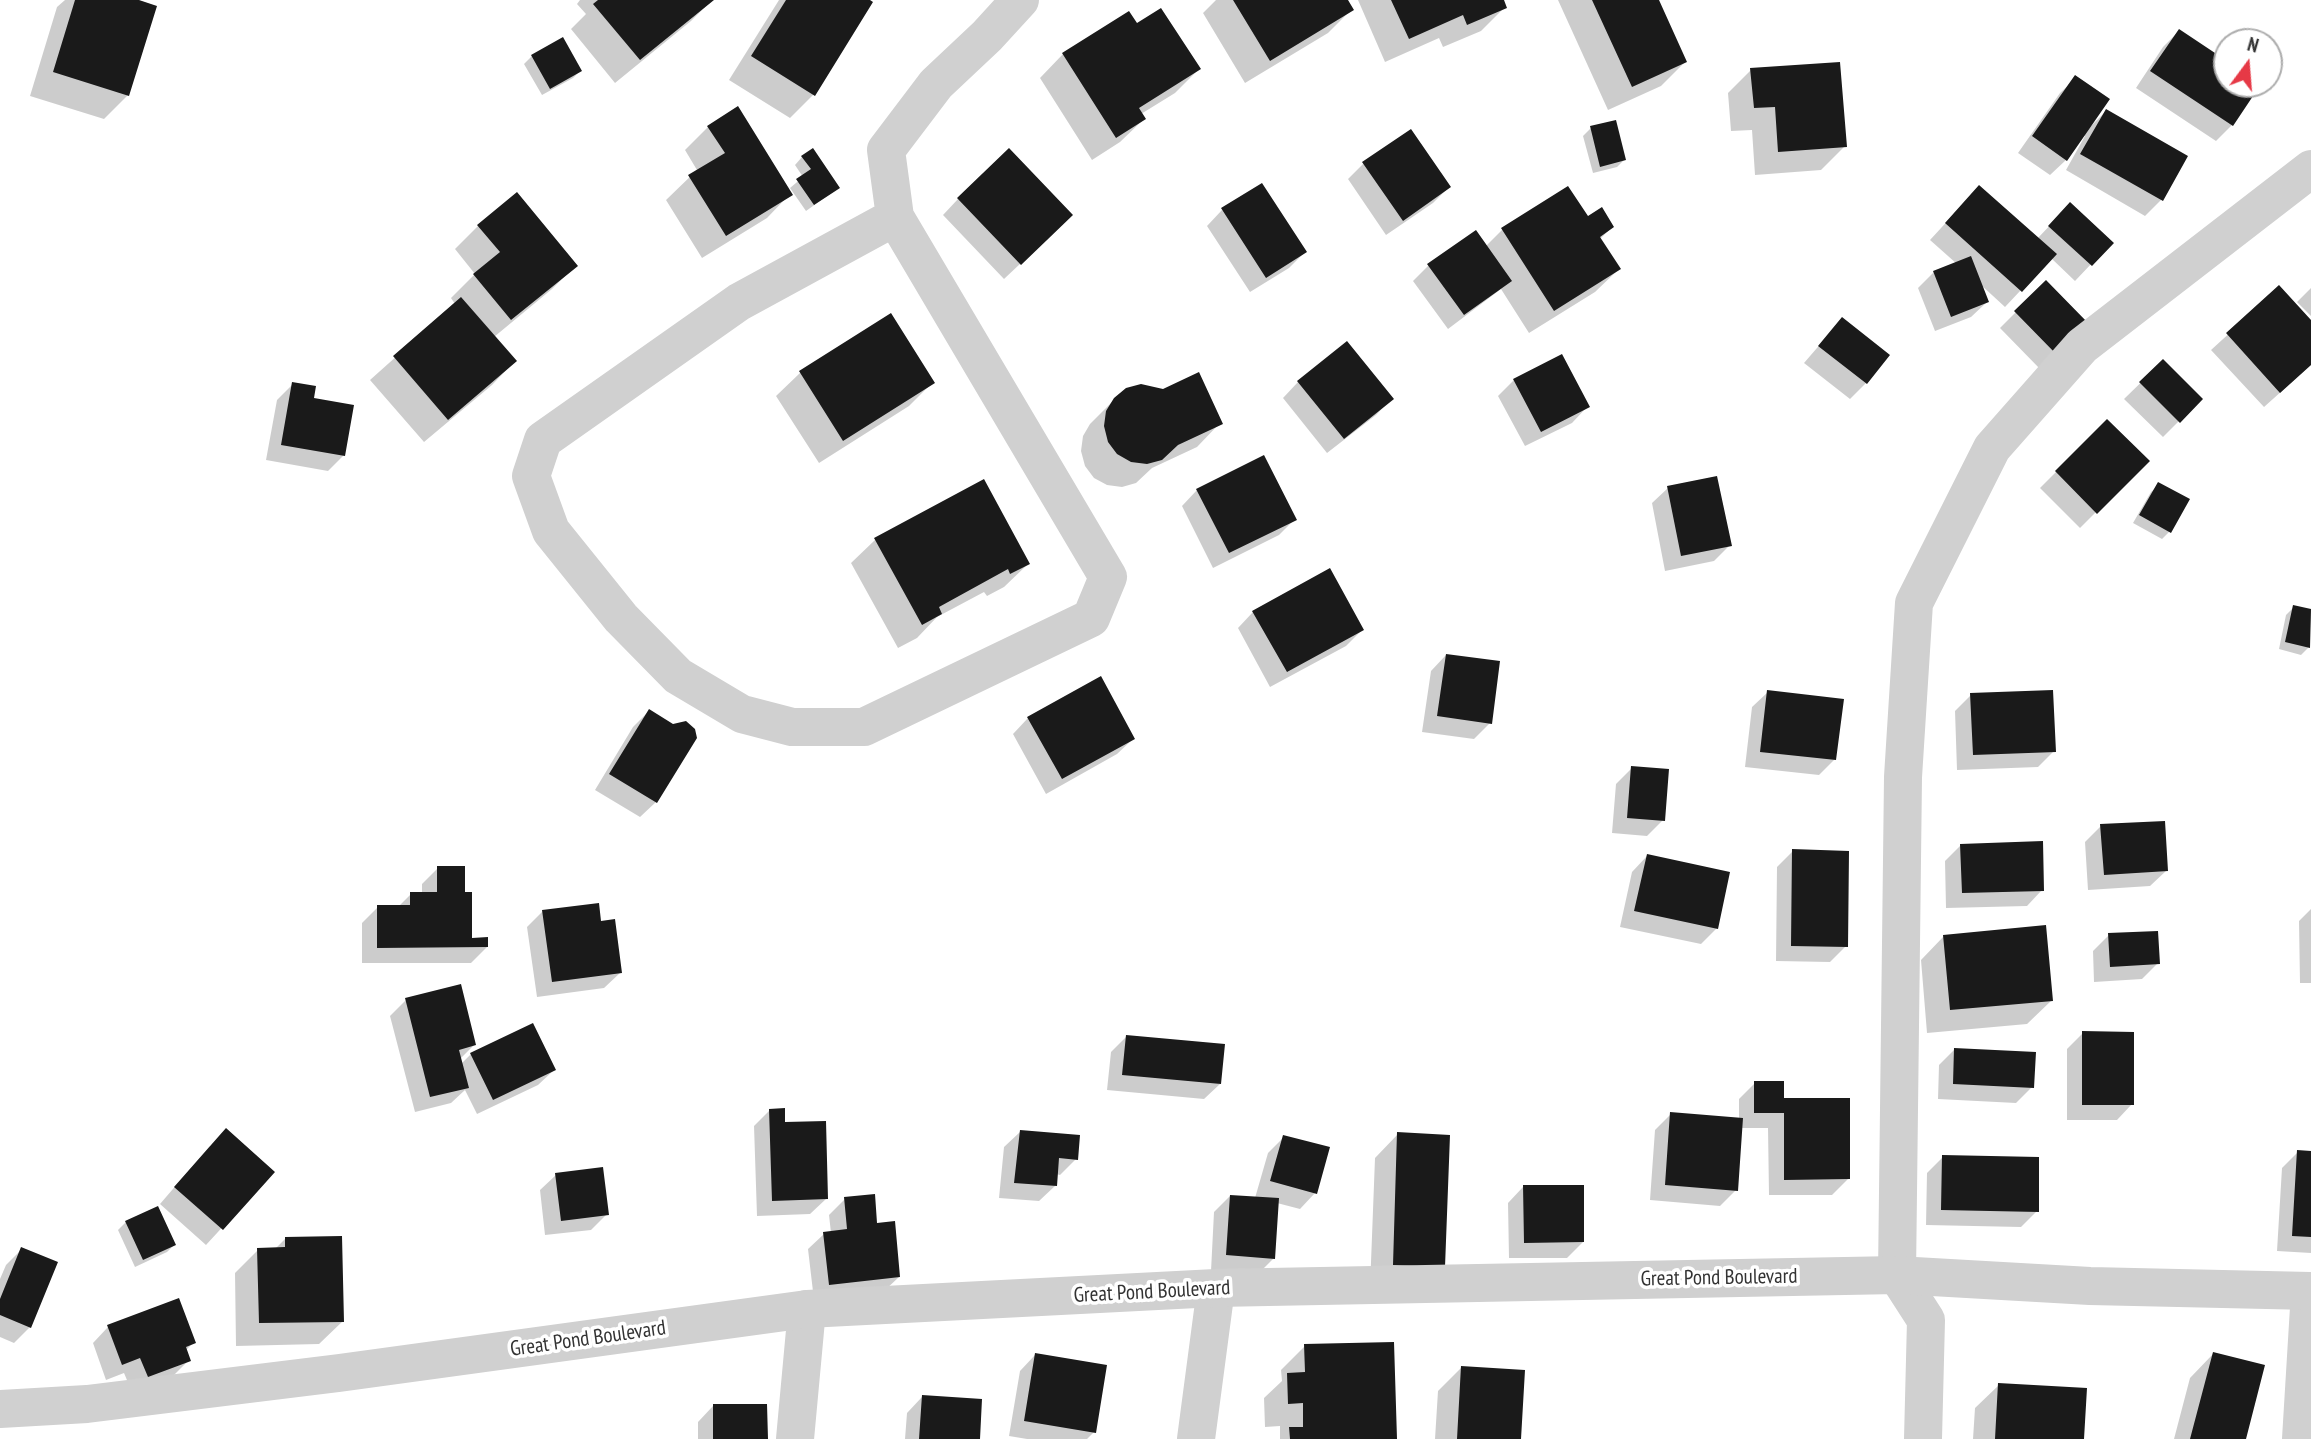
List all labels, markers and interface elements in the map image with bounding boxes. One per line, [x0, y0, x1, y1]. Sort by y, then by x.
north arrow [2213, 28, 2283, 98]
text: N [2245, 32, 2261, 58]
street label: Great Pond Boulevard [1640, 1264, 1798, 1292]
street label: Great Pond Boulevard [1073, 1275, 1231, 1309]
street label: Great Pond Boulevard [509, 1316, 667, 1362]

